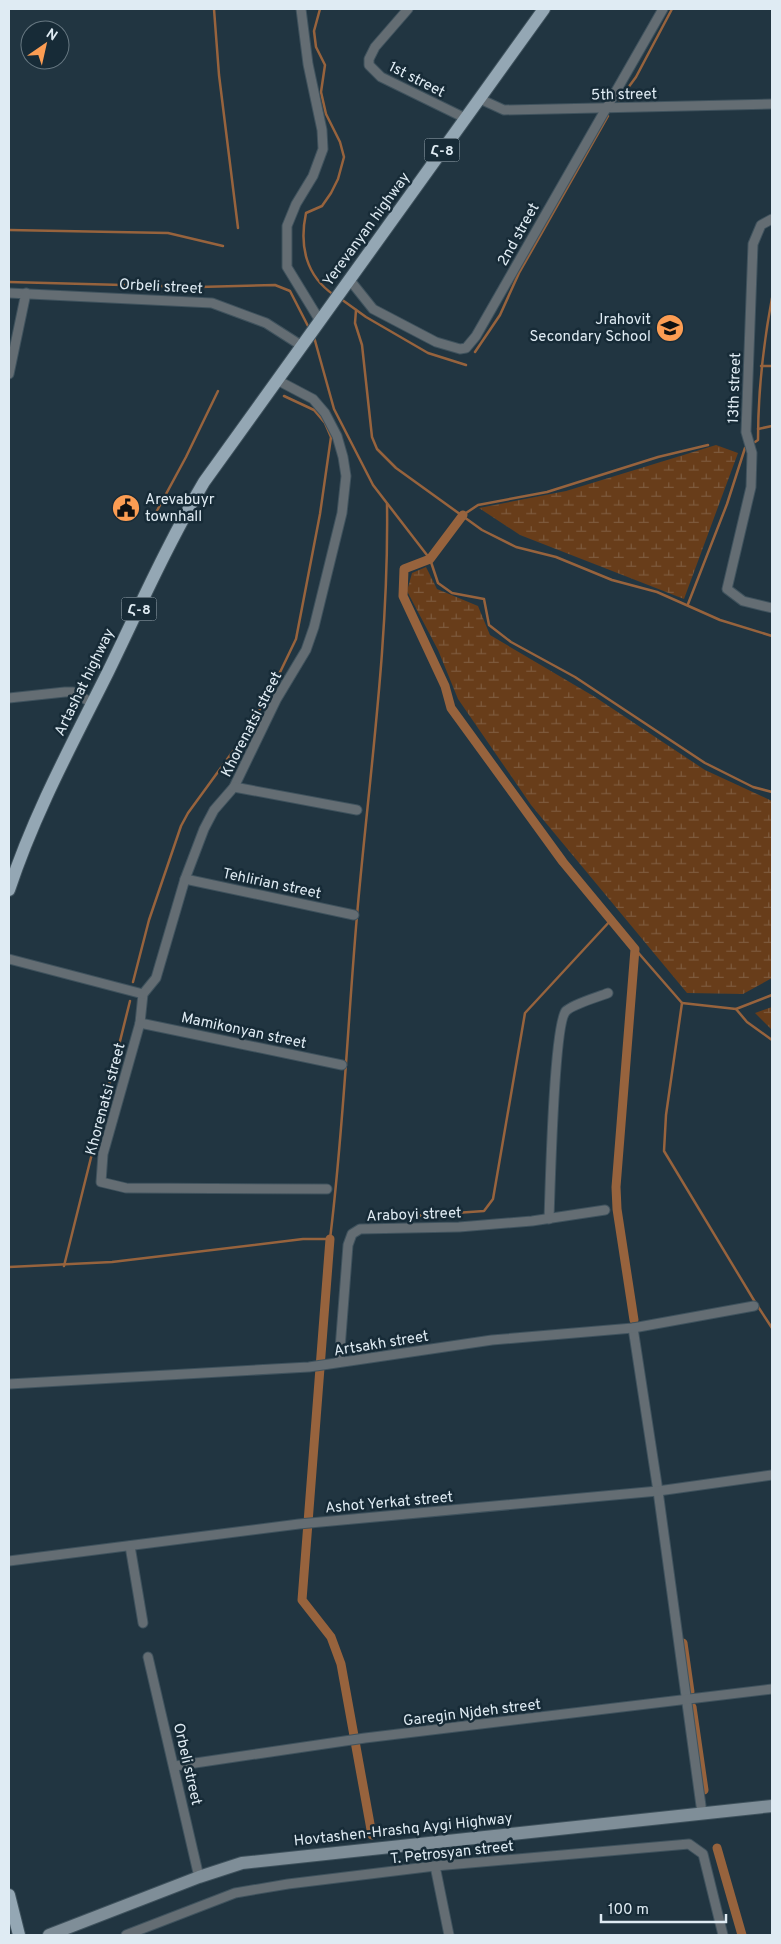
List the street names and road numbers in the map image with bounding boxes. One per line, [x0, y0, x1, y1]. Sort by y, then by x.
street label: 1st street [385, 58, 448, 103]
street label: 5th street [591, 85, 657, 106]
road number: Հ-8 [424, 138, 460, 162]
street label: Yerevanyan highway [319, 169, 415, 291]
street label: 2nd street [494, 200, 544, 270]
street label: Orbeli street [118, 276, 203, 299]
street label: 13th street [725, 352, 746, 424]
road number: Հ-8 [122, 598, 156, 620]
street label: Artashat highway [51, 626, 120, 740]
street label: Khorenatsi street [218, 669, 287, 781]
street label: Tehlirian street [220, 865, 323, 904]
street label: Mamikonyan street [179, 1009, 308, 1054]
street label: Khorenatsi street [82, 1041, 131, 1158]
street label: Araboyi street [366, 1204, 462, 1227]
street label: Artsakh street [332, 1328, 430, 1361]
street label: Ashot Yerkat street [324, 1488, 454, 1519]
street label: Garegin Njdeh street [402, 1696, 542, 1731]
street label: Orbeli street [168, 1721, 205, 1807]
street label: Hovtashen-Hrashq Aygi Highway [293, 1810, 513, 1851]
street label: T. Petrosyan street [389, 1838, 515, 1869]

